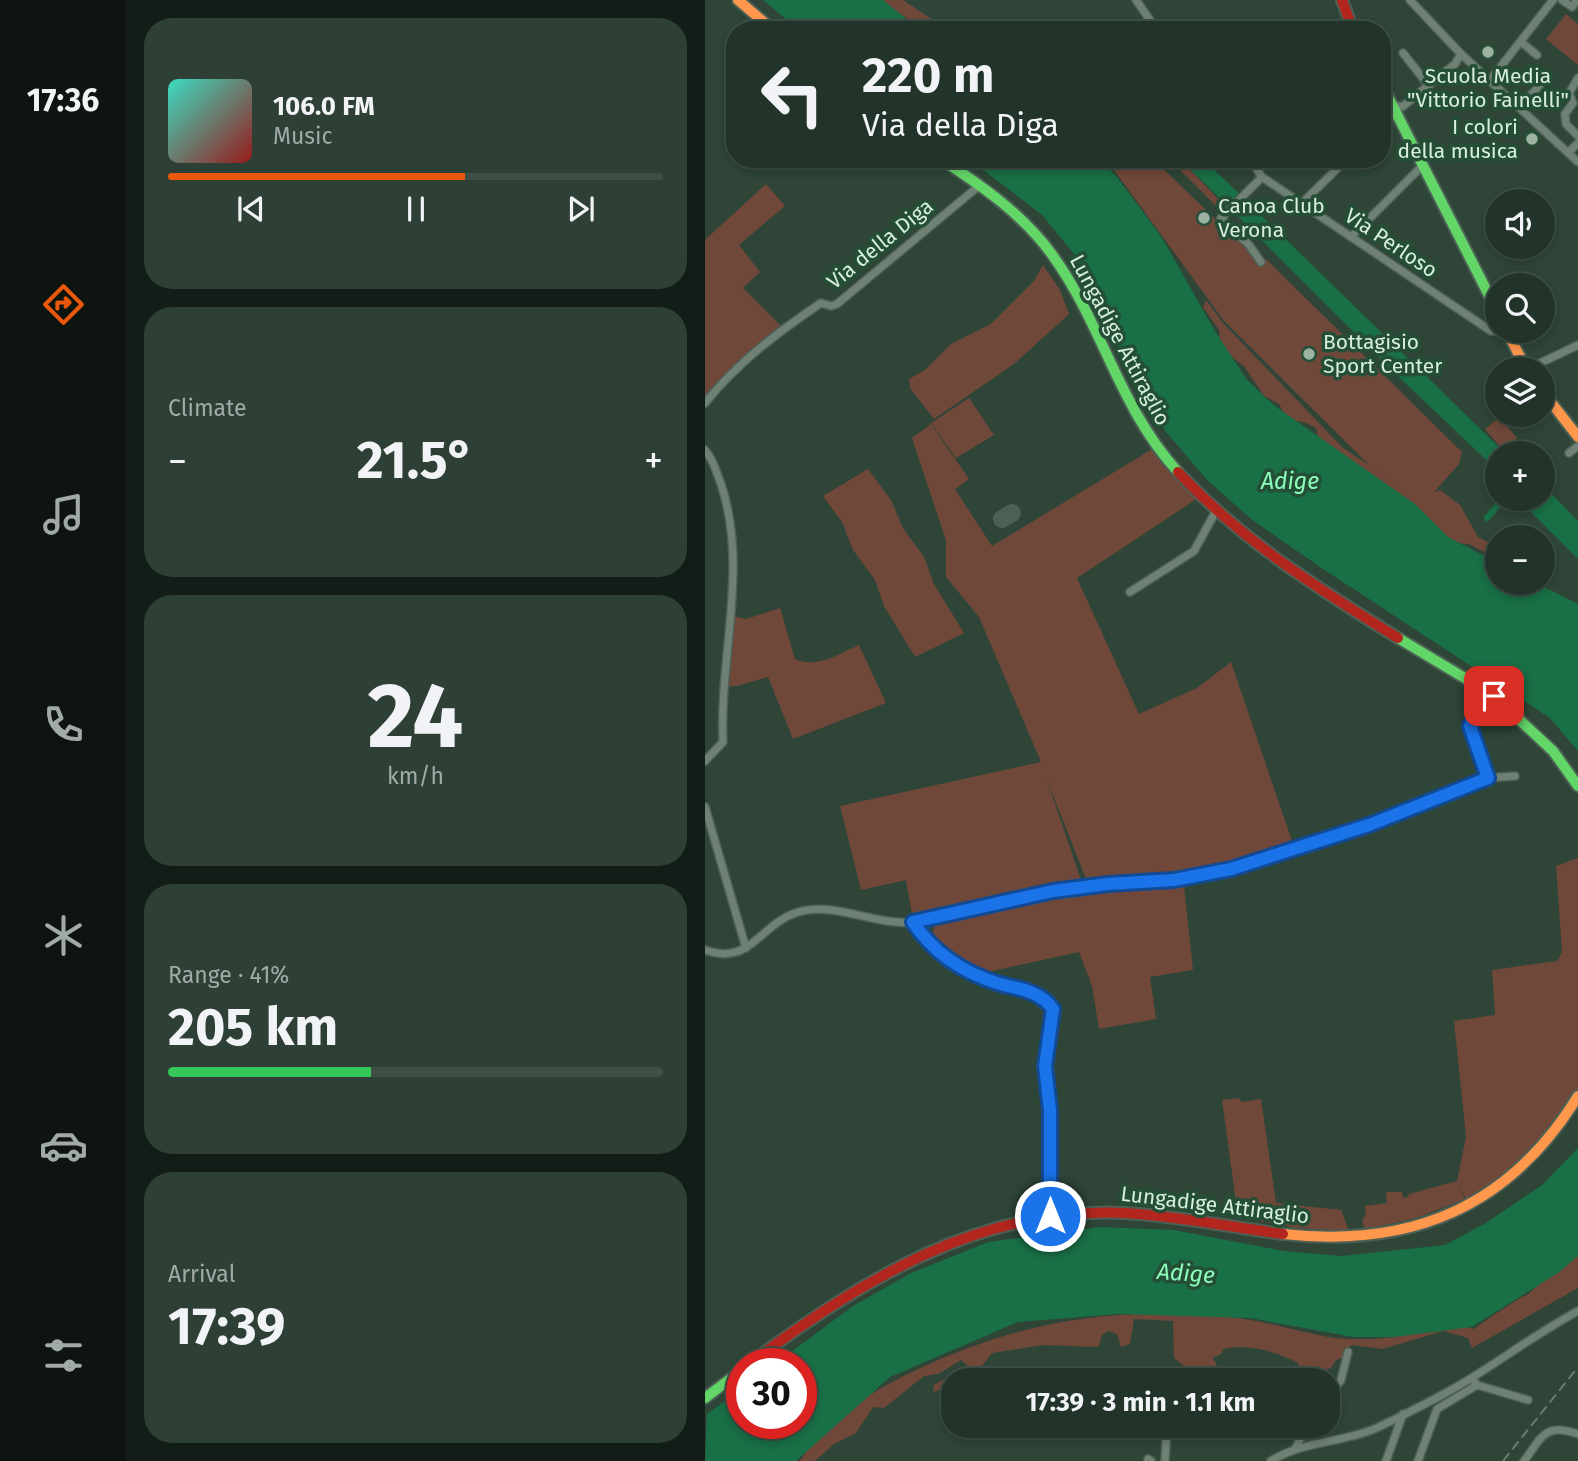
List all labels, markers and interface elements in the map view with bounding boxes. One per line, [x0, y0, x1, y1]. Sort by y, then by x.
marker: Scuola Media "Vittorio Fainelli" [1480, 44, 1496, 60]
text: 220 m [862, 46, 994, 105]
icon: left [747, 49, 838, 140]
place label: Scuola Media "Vittorio Fainelli" [1407, 63, 1569, 113]
text: 17:36 [27, 81, 99, 119]
text: 106.0 FM [273, 91, 375, 122]
text: Via della Diga [862, 106, 1059, 144]
place label: I colori della musica [1398, 114, 1518, 164]
text: Music [273, 122, 333, 150]
marker: I colori della musica [1524, 131, 1540, 147]
map controls [1485, 189, 1555, 595]
button: sound [1485, 189, 1555, 259]
icon: previous [232, 190, 270, 228]
icon: pause [397, 190, 435, 228]
icon: next [562, 190, 600, 228]
street label: Via della Diga [822, 193, 938, 295]
place label: Canoa Club Verona [1218, 193, 1325, 243]
street label: Via Perloso [1340, 203, 1442, 283]
marker: Canoa Club Verona [1196, 210, 1212, 226]
street label: Lungadige Attiraglio [1064, 250, 1176, 430]
button: search [1485, 273, 1555, 343]
icon: directions [39, 280, 88, 329]
place label: Bottagisio Sport Center [1323, 329, 1442, 379]
marker: Bottagisio Sport Center [1301, 346, 1317, 362]
button: layers [1485, 357, 1555, 427]
text: Climate [168, 394, 247, 422]
text: 21.5° [357, 429, 474, 492]
text: − [168, 438, 187, 484]
text: + [644, 438, 663, 484]
button: + [1485, 441, 1555, 511]
water label: Adige [1260, 467, 1319, 495]
icon: music [39, 490, 88, 539]
button: − [1485, 525, 1555, 595]
text: 24 [368, 662, 463, 771]
pin [1464, 666, 1524, 726]
icon: arrive [1475, 677, 1513, 715]
icon: phone [39, 700, 88, 749]
text: km/h [387, 762, 444, 790]
icon: climate [39, 911, 88, 960]
text: Range · 41% [168, 961, 289, 989]
text: 205 km [168, 996, 338, 1059]
icon: car [39, 1121, 88, 1170]
position arrow [1013, 1179, 1087, 1253]
street label: Lungadige Attiraglio [1119, 1181, 1311, 1229]
water label: Adige [1155, 1257, 1216, 1289]
text: Arrival [168, 1260, 235, 1288]
text: 17:39 [168, 1295, 285, 1358]
icon: filters [39, 1331, 88, 1380]
speed limit sign: 30 [726, 1348, 817, 1439]
text: 17:39 · 3 min · 1.1 km [1025, 1387, 1256, 1418]

